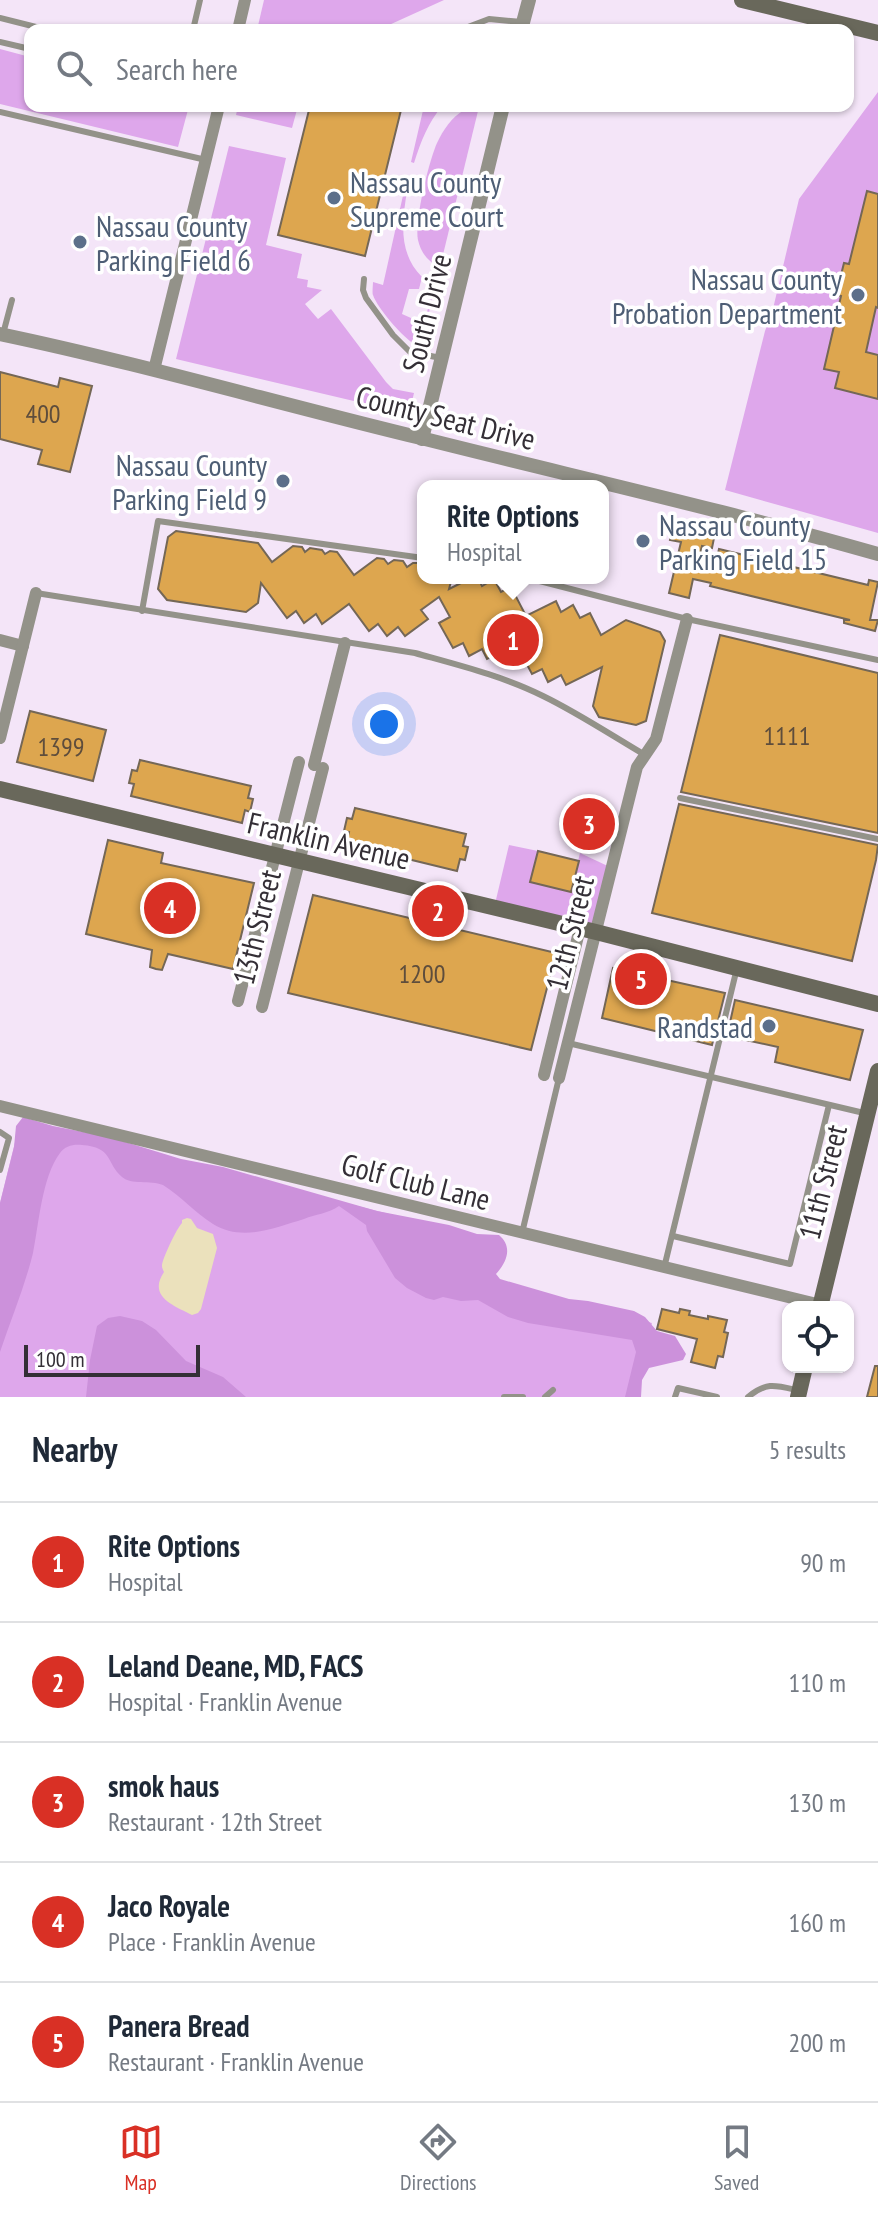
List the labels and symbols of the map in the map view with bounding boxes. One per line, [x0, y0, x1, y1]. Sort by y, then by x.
place label: Nassau County Supreme Court [350, 162, 505, 235]
marker: Nassau County Supreme Court [325, 189, 343, 207]
place label: Nassau County Parking Field 6 [96, 206, 251, 279]
marker: Nassau County Parking Field 6 [71, 233, 89, 251]
street label: South Drive [392, 250, 460, 376]
place label: Nassau County Probation Department [612, 259, 843, 332]
marker: Nassau County Probation Department [849, 286, 867, 304]
street label: County Seat Drive [352, 376, 540, 458]
house number: 400 [25, 397, 61, 430]
place label: Nassau County Parking Field 9 [112, 445, 268, 518]
marker: Nassau County Parking Field 9 [274, 472, 292, 490]
place label: Nassau County Parking Field 15 [659, 505, 827, 578]
marker: Nassau County Parking Field 15 [634, 532, 652, 550]
pin: 1 [487, 610, 539, 670]
your location [364, 704, 404, 744]
house number: 1111 [764, 719, 810, 752]
house number: 1399 [38, 730, 84, 763]
pin: 3 [563, 794, 615, 854]
street label: Franklin Avenue [244, 802, 414, 878]
street label: 13th Street [223, 865, 289, 988]
street label: 12th Street [536, 871, 602, 994]
pin: 4 [144, 878, 196, 938]
pin: 2 [412, 881, 464, 941]
pin: 5 [615, 949, 667, 1009]
house number: 1200 [399, 957, 445, 990]
place label: Randstad [657, 1007, 753, 1046]
marker: Randstad [760, 1017, 778, 1035]
street label: 11th Street [789, 1120, 855, 1243]
street label: Golf Club Lane [338, 1144, 494, 1218]
scale bar [24, 1341, 200, 1377]

